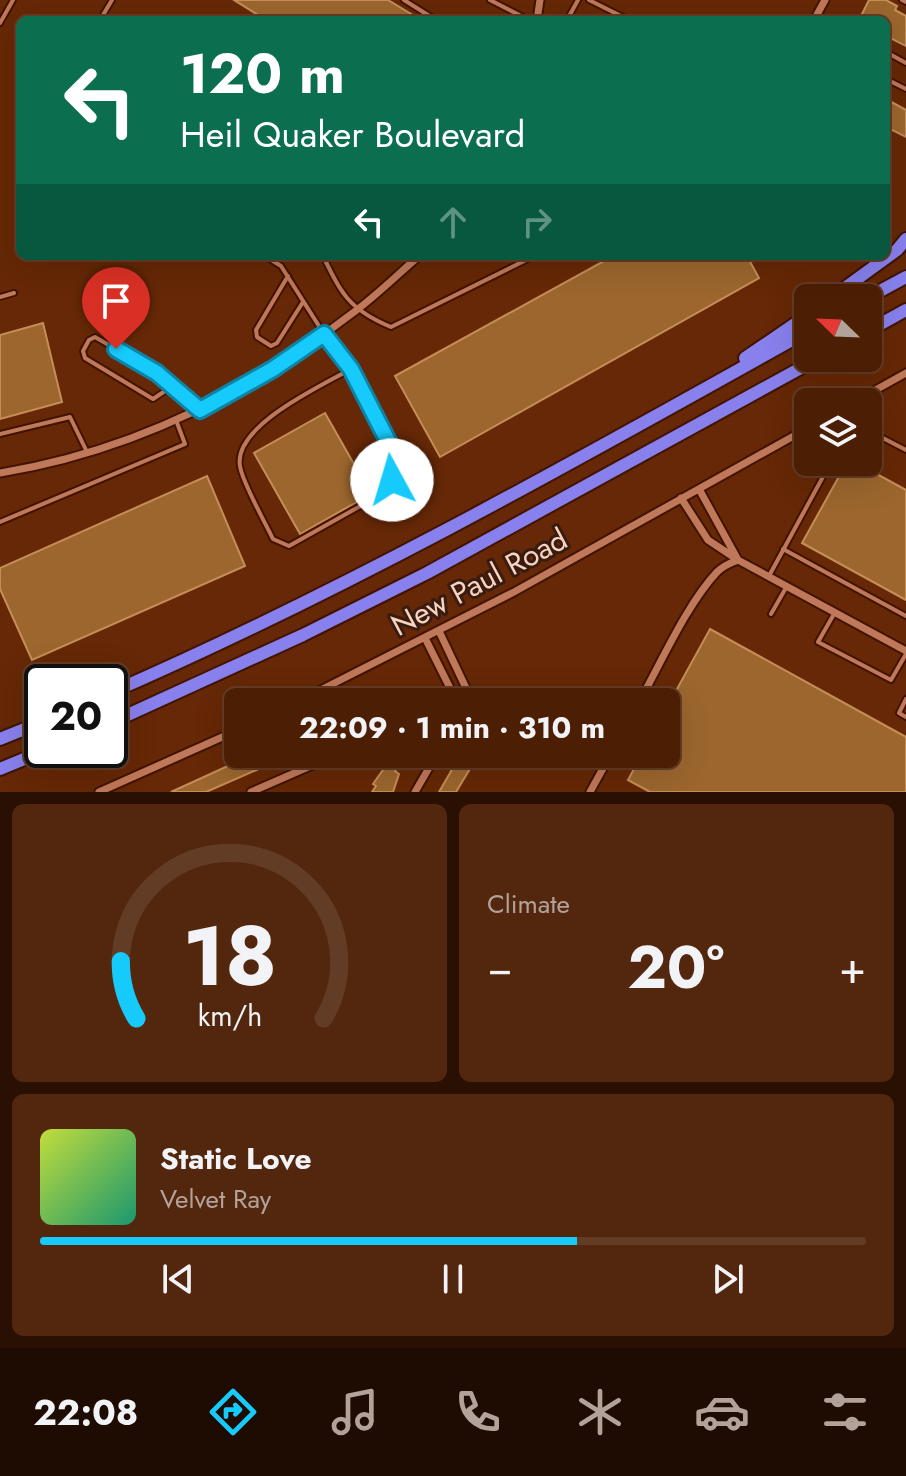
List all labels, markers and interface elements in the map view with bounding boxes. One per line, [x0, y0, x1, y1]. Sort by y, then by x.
text: 120 m [180, 33, 345, 114]
icon: left [48, 48, 152, 152]
text: Heil Quaker Boulevard [180, 108, 525, 160]
icon: left [347, 200, 391, 244]
icon: ahead [431, 200, 475, 244]
icon: right [515, 200, 559, 244]
pin [82, 267, 150, 349]
icon: arrive [94, 279, 138, 323]
north arrow [794, 284, 882, 372]
map controls [794, 284, 882, 476]
button: layers [794, 388, 882, 476]
position arrow [350, 438, 434, 522]
street label: New Paul Road [383, 517, 575, 647]
speed limit sign: 20 [24, 664, 128, 768]
text: 22:09 · 1 min · 310 m [299, 706, 605, 749]
text: Climate [487, 885, 570, 923]
text: 18 [182, 896, 277, 1016]
text: 20° [628, 924, 724, 1011]
text: − [487, 936, 513, 1000]
text: + [839, 936, 866, 1000]
text: km/h [197, 995, 262, 1037]
text: Static Love [160, 1137, 312, 1180]
text: Velvet Ray [160, 1180, 271, 1218]
icon: previous [156, 1257, 200, 1301]
icon: pause [431, 1257, 475, 1301]
icon: next [706, 1257, 750, 1301]
icon: directions [205, 1384, 261, 1440]
icon: music [327, 1384, 383, 1440]
icon: phone [450, 1384, 506, 1440]
icon: climate [572, 1384, 628, 1440]
icon: car [694, 1384, 750, 1440]
icon: filters [817, 1384, 873, 1440]
text: 22:08 [33, 1386, 138, 1438]

